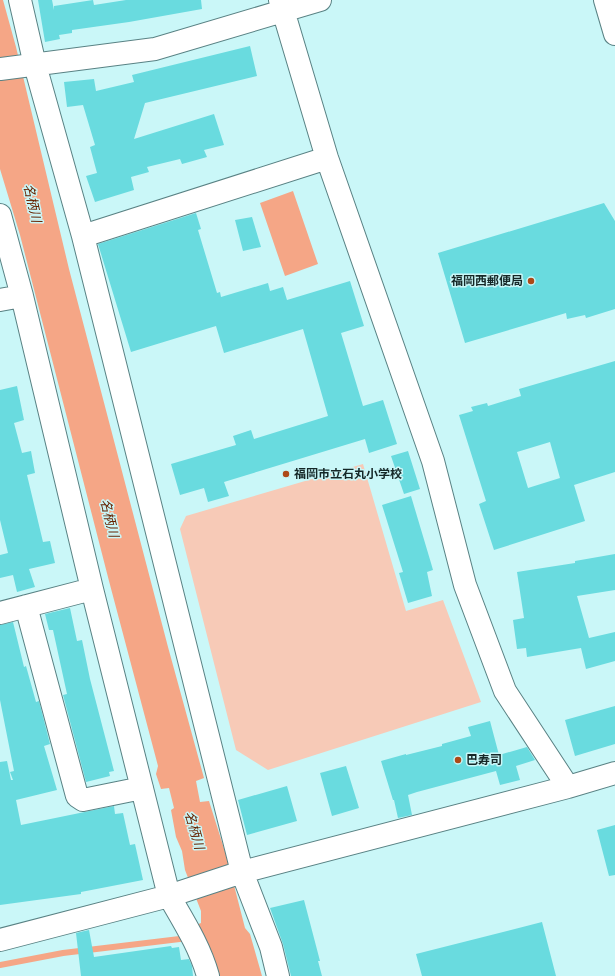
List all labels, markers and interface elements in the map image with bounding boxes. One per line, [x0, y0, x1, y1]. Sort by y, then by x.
water label: 名柄川 [20, 182, 45, 226]
place label: 福岡西郵便局 [451, 274, 523, 289]
marker: 福岡西郵便局 [526, 276, 536, 286]
place label: 福岡市立石丸小学校 [294, 467, 402, 482]
marker: 福岡市立石丸小学校 [281, 469, 291, 479]
water label: 名柄川 [97, 497, 122, 541]
place label: 巴寿司 [466, 753, 502, 768]
marker: 巴寿司 [453, 755, 463, 765]
water label: 名柄川 [181, 809, 208, 853]

